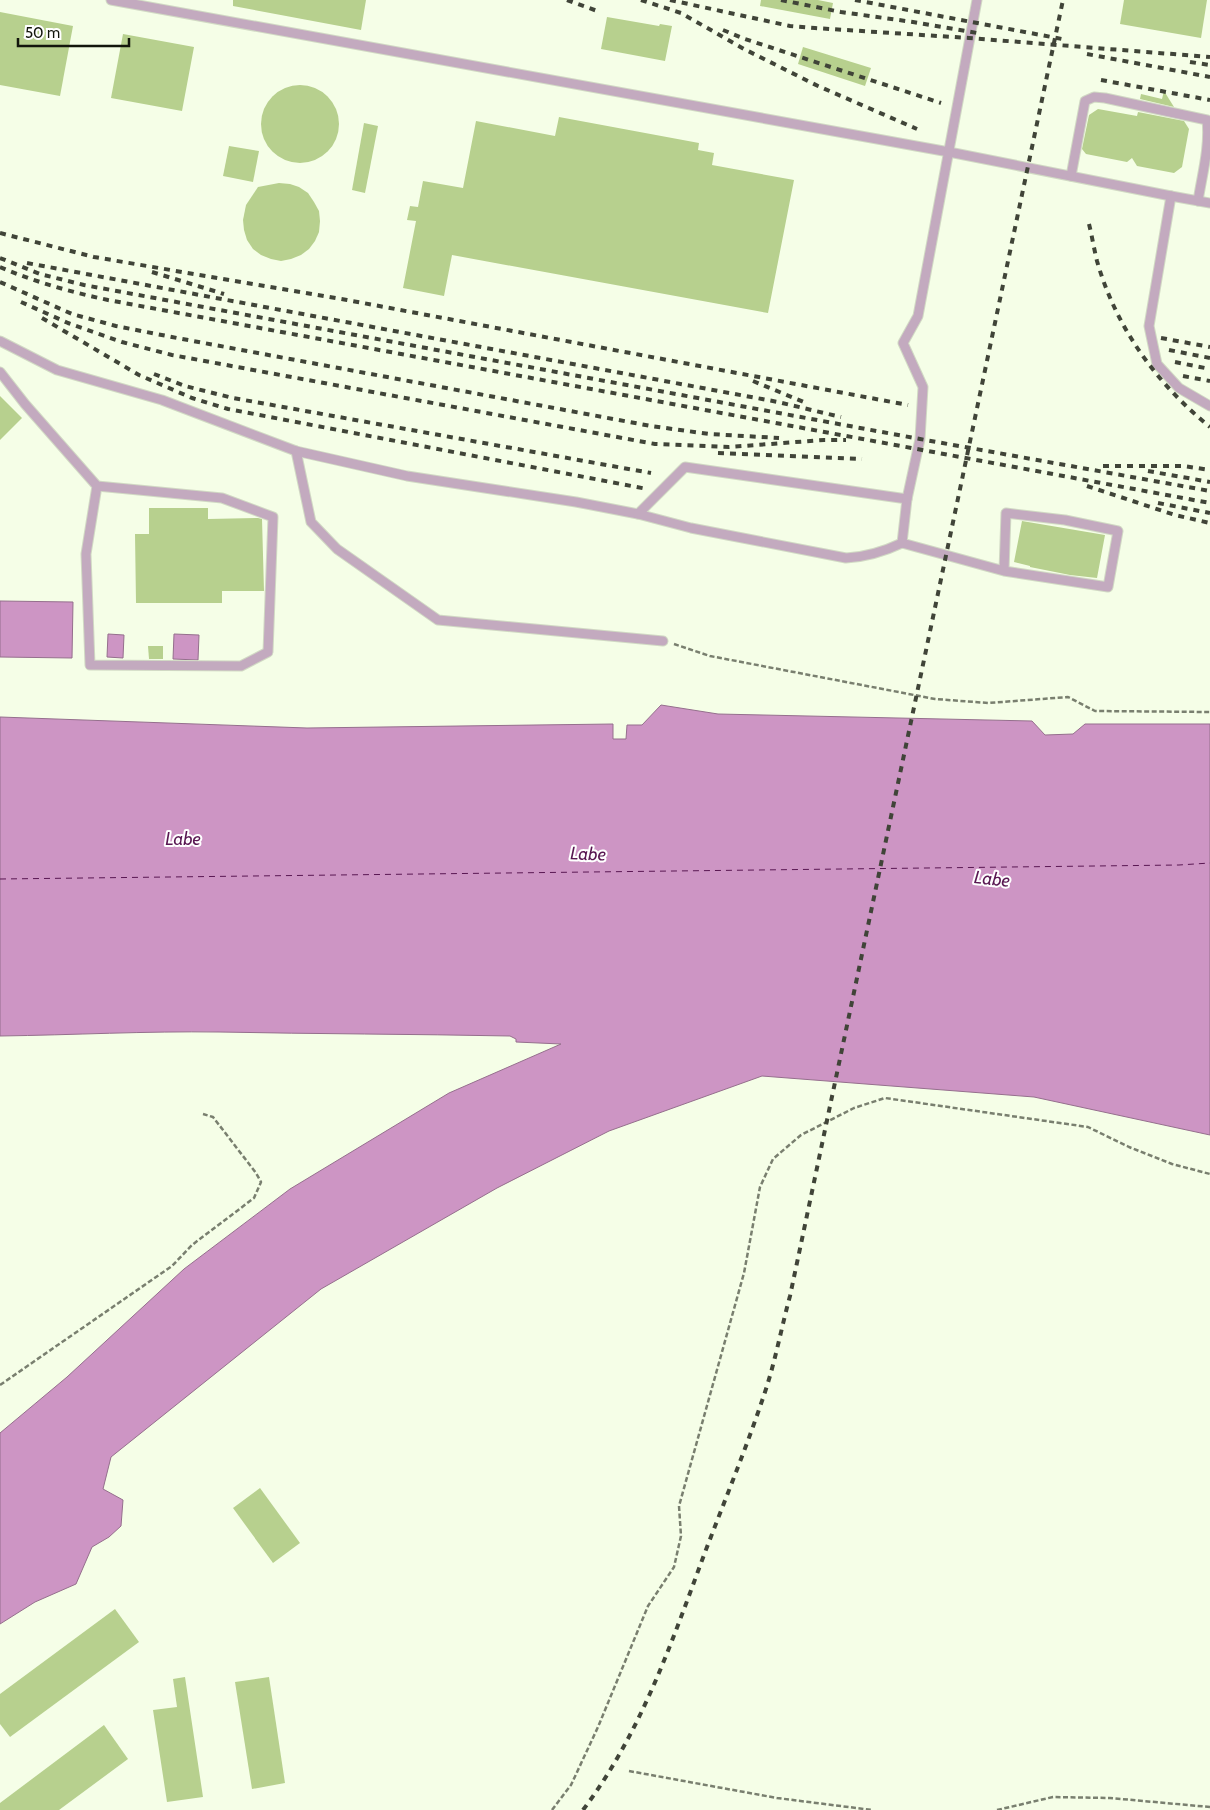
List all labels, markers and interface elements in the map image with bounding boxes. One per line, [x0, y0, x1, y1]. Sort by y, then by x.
scale bar [18, 15, 129, 47]
text: 50 m [25, 24, 60, 42]
water label: Labe [165, 828, 201, 850]
water label: Labe [570, 842, 606, 866]
water label: Labe [973, 866, 1011, 892]

